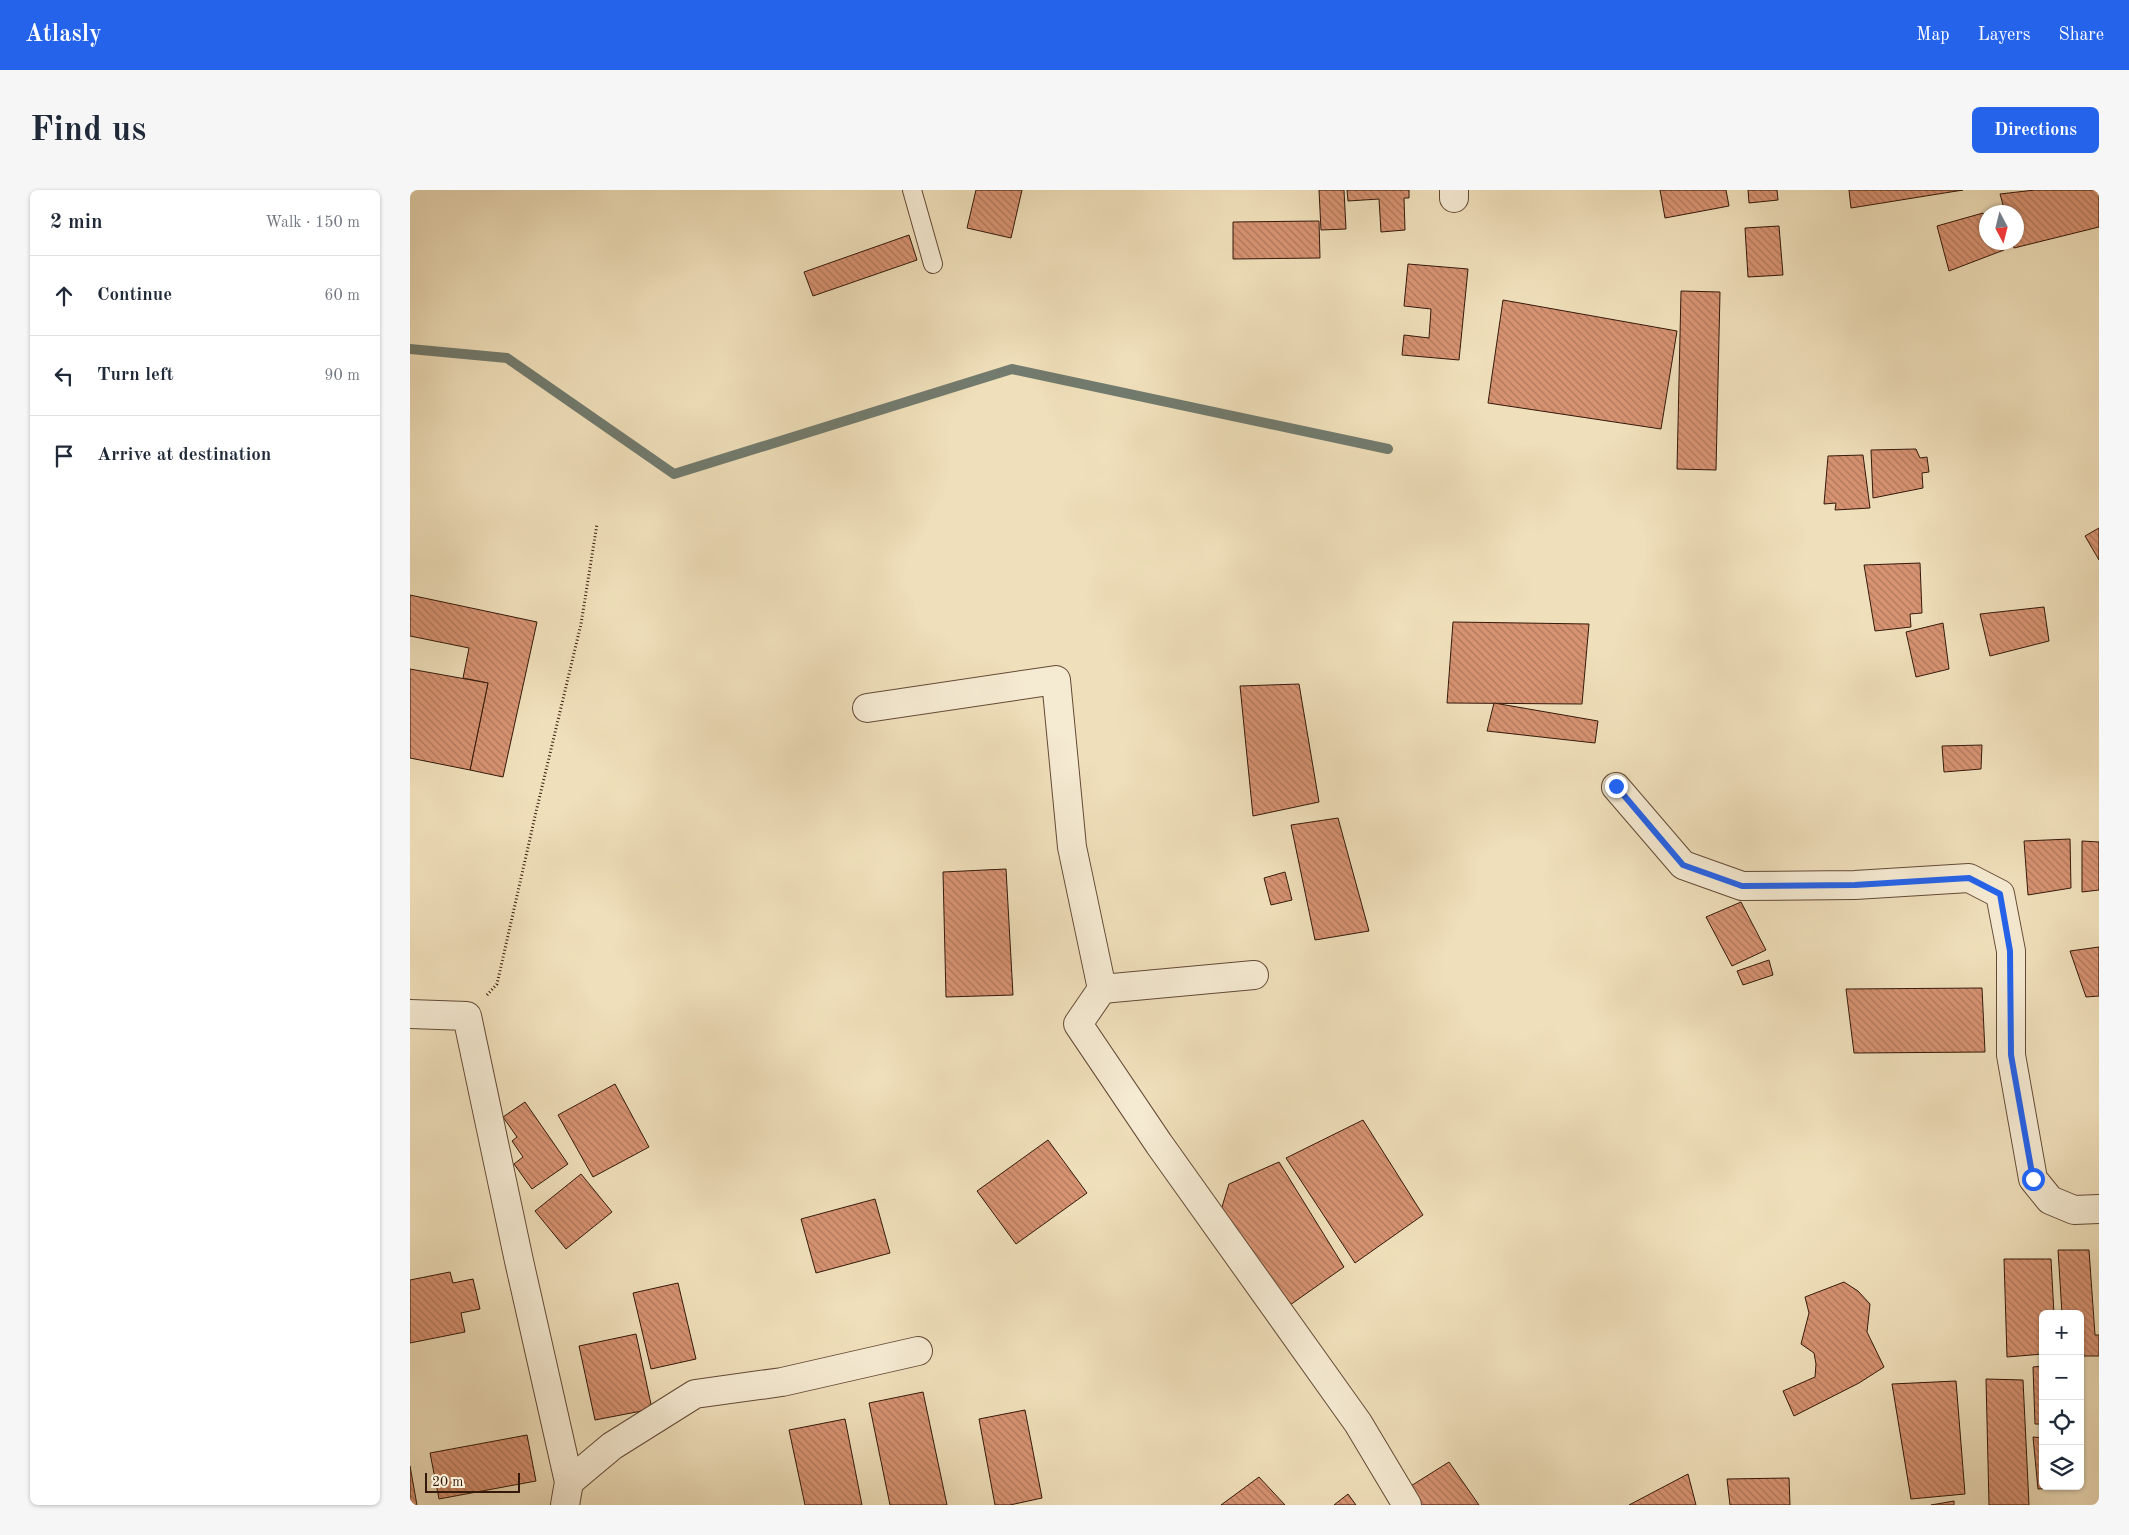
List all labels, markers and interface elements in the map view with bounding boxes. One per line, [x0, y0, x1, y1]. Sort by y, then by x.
text: Atlasly [25, 23, 102, 47]
text: Map [1916, 26, 1950, 44]
text: Layers [1978, 26, 2030, 44]
text: Share [2058, 26, 2104, 44]
button: Directions [1972, 107, 2099, 153]
text: Find us [30, 113, 146, 148]
north arrow [1979, 205, 2024, 250]
text: 2 min [50, 212, 103, 233]
text: Walk · 150 m [265, 215, 360, 231]
icon: ahead [50, 282, 78, 310]
text: Continue [97, 286, 172, 305]
text: 60 m [324, 288, 360, 304]
icon: left [50, 362, 78, 390]
text: Turn left [97, 366, 174, 385]
text: 90 m [324, 368, 360, 384]
icon: arrive [50, 442, 78, 470]
text: Arrive at destination [97, 446, 271, 465]
route end [1605, 775, 1628, 798]
route start [2022, 1168, 2045, 1191]
map controls [2039, 1310, 2084, 1490]
button: + [2039, 1310, 2084, 1355]
button: − [2039, 1355, 2084, 1400]
button: locate [2039, 1400, 2084, 1445]
button: layers [2039, 1445, 2084, 1490]
scale bar [425, 1470, 520, 1493]
text: 20 m [432, 1475, 463, 1489]

